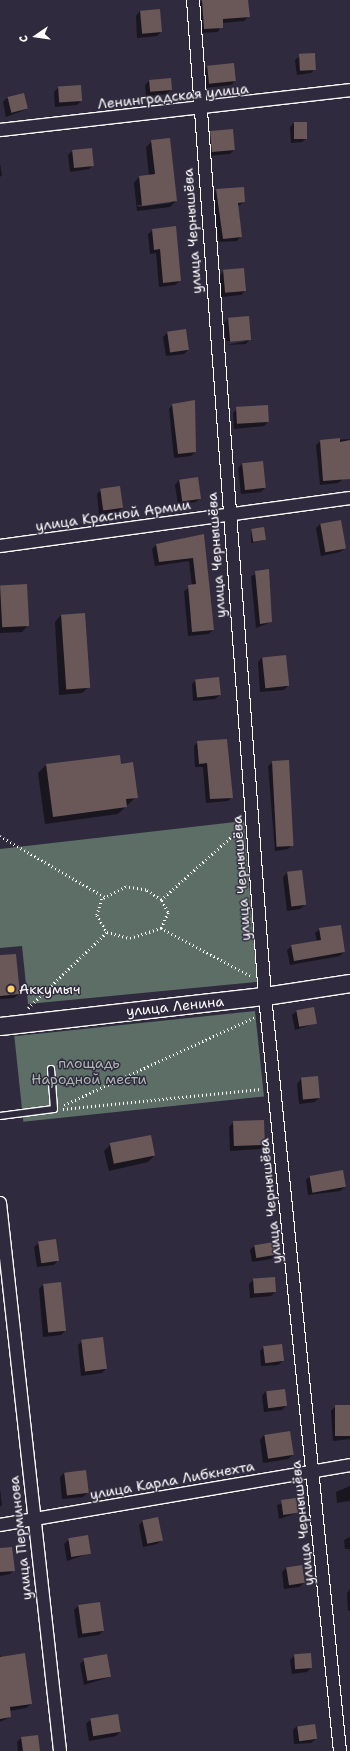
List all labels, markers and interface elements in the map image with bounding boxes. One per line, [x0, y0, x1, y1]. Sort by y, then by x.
north arrow [16, 16, 56, 56]
text: С [16, 34, 32, 44]
street label: Ленинградская улица [97, 80, 249, 112]
street label: улица Чернышёва [179, 168, 205, 294]
street label: улица Чернышёва [203, 492, 229, 618]
street label: улица Красной Армии [34, 496, 192, 534]
street label: улица Чернышёва [228, 815, 254, 941]
place label: Аккумыч [19, 981, 80, 997]
marker: Аккумыч [6, 984, 16, 994]
street label: улица Ленина [125, 993, 225, 1019]
park label: площадь Народной мести [31, 1055, 147, 1088]
street label: улица Чернышёва [255, 1138, 285, 1264]
street label: улица Карла Либкнехта [89, 1457, 255, 1503]
street label: улица Чернышёва [287, 1460, 317, 1586]
street label: улица Перминова [5, 1475, 35, 1601]

